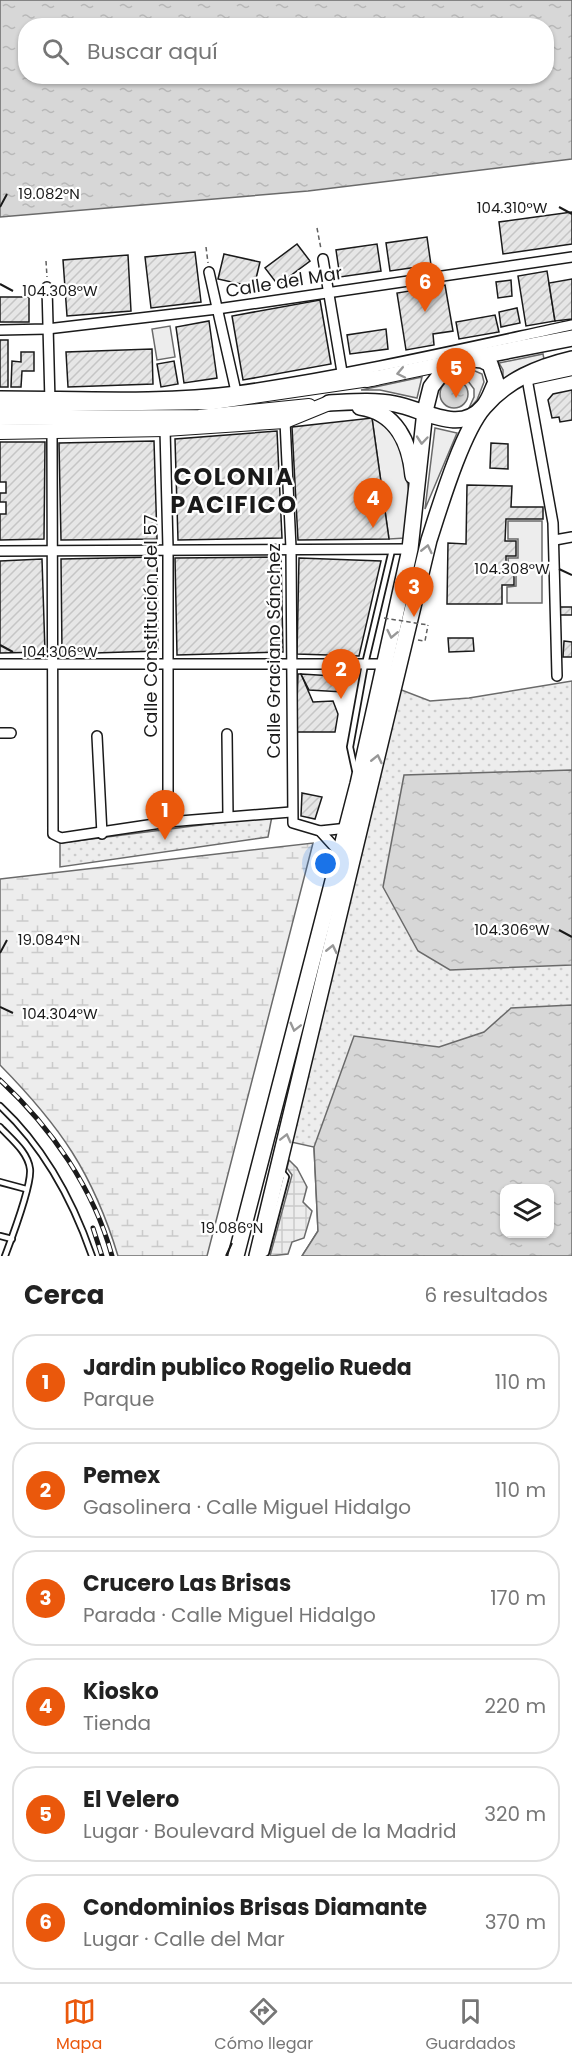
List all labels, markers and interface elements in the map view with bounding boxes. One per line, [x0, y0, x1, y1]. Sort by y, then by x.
search box [18, 18, 554, 84]
icon: search [39, 35, 72, 68]
text: Buscar aquí [87, 36, 218, 67]
text: 19.082°N [18, 183, 80, 204]
text: 104.310°W [477, 197, 548, 218]
street label: Calle del Mar [224, 260, 344, 303]
pin: 6 [406, 262, 444, 312]
text: 104.308°W [22, 280, 98, 301]
pin: 5 [436, 348, 476, 398]
one-way arrow [396, 365, 406, 378]
one-way arrow [416, 435, 429, 444]
district label: COLONIA PACIFICO [170, 460, 298, 521]
pin: 4 [354, 478, 392, 528]
street label: Calle Constitución del 57 [138, 514, 163, 738]
street label: Calle Graciano Sánchez [261, 543, 286, 759]
one-way arrow [419, 544, 432, 554]
text: 104.308°W [474, 558, 550, 579]
pin: 3 [394, 568, 434, 617]
one-way arrow [386, 629, 399, 639]
text: 104.306°W [22, 641, 98, 662]
pin: 2 [322, 650, 360, 699]
one-way arrow [370, 754, 383, 764]
pin: 1 [146, 790, 184, 840]
your location [311, 849, 340, 878]
text: 104.306°W [474, 919, 550, 940]
text: 19.084°N [18, 929, 80, 950]
one-way arrow [325, 944, 338, 954]
text: 104.304°W [22, 1003, 98, 1024]
one-way arrow [289, 1022, 302, 1032]
one-way arrow [278, 1133, 291, 1143]
map controls [500, 1184, 554, 1238]
button: layers [500, 1184, 554, 1238]
text: 19.086°N [201, 1217, 263, 1238]
text: Cerca [24, 1277, 104, 1313]
text: 6 resultados [424, 1281, 548, 1309]
text: Jardin publico Rogelio Rueda [83, 1352, 412, 1383]
text: 1 [42, 1368, 49, 1396]
text: 110 m [495, 1368, 546, 1396]
text: Parque [83, 1385, 154, 1413]
text: Pemex [83, 1460, 160, 1491]
text: 2 [40, 1476, 51, 1504]
text: 110 m [495, 1476, 546, 1504]
text: Gasolinera · Calle Miguel Hidalgo [83, 1493, 411, 1521]
text: Crucero Las Brisas [83, 1568, 291, 1599]
text: 3 [39, 1584, 52, 1612]
text: 170 m [490, 1584, 546, 1612]
text: Parada · Calle Miguel Hidalgo [83, 1601, 376, 1629]
text: Kiosko [83, 1676, 159, 1707]
text: 4 [39, 1692, 52, 1720]
text: 220 m [485, 1692, 546, 1720]
text: Tienda [83, 1709, 151, 1737]
text: El Velero [83, 1784, 179, 1815]
text: 5 [39, 1800, 52, 1828]
text: 320 m [484, 1800, 546, 1828]
text: Lugar · Boulevard Miguel de la Madrid [83, 1817, 456, 1845]
text: Condominios Brisas Diamante [83, 1892, 427, 1923]
text: 6 [39, 1908, 52, 1936]
text: 370 m [485, 1908, 546, 1936]
text: Lugar · Calle del Mar [83, 1925, 285, 1953]
tab: Mapa [56, 1995, 102, 2056]
tab: Cómo llegar [214, 1995, 313, 2056]
tab: Guardados [425, 1995, 516, 2056]

